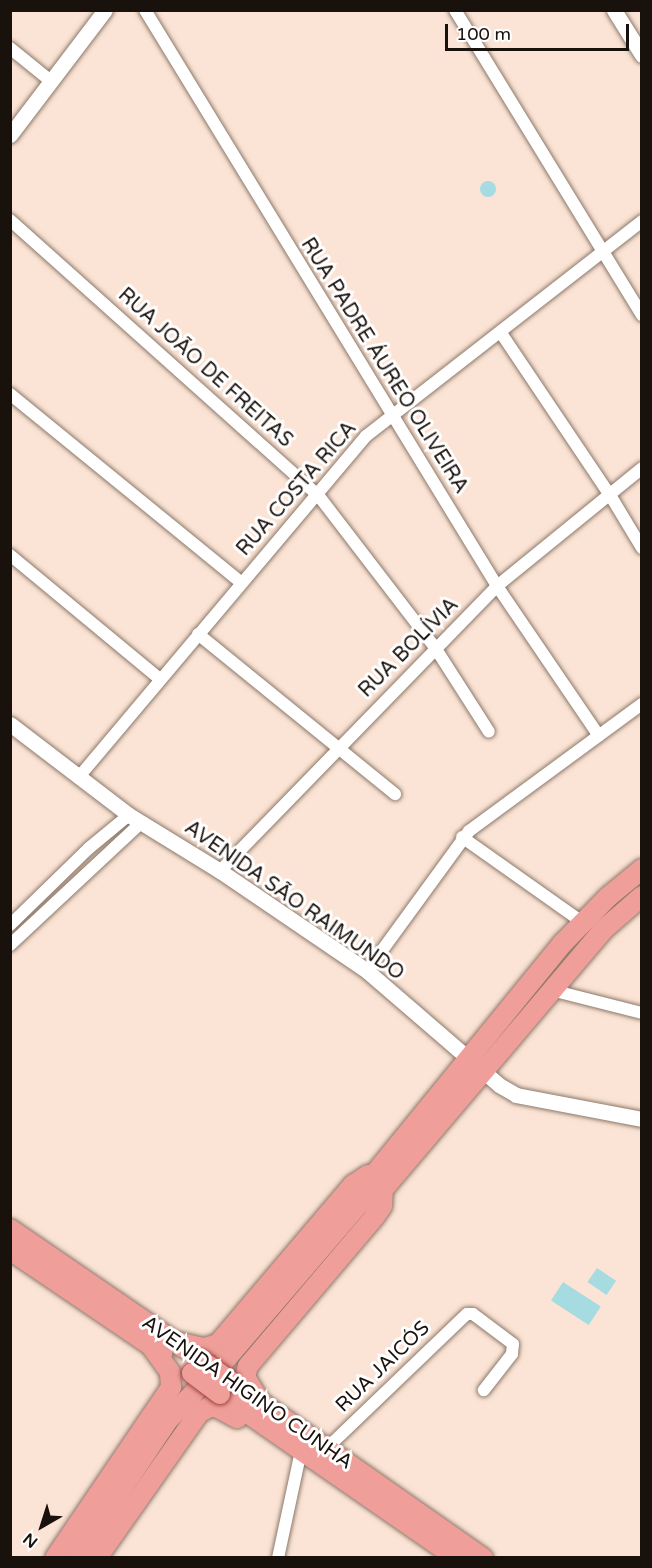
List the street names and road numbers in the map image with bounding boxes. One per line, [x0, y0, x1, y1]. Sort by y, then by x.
street label: RUA PADRE ÁUREO OLIVEIRA [295, 234, 473, 498]
street label: RUA JOÃO DE FREITAS [113, 283, 297, 453]
street label: RUA COSTA RICA [232, 417, 362, 561]
street label: RUA BOLÍVIA [354, 593, 464, 703]
street label: AVENIDA SÃO RAIMUNDO [180, 816, 408, 986]
street label: AVENIDA HIGINO CUNHA [137, 1311, 357, 1475]
street label: RUA JAICÓS [331, 1316, 435, 1418]

